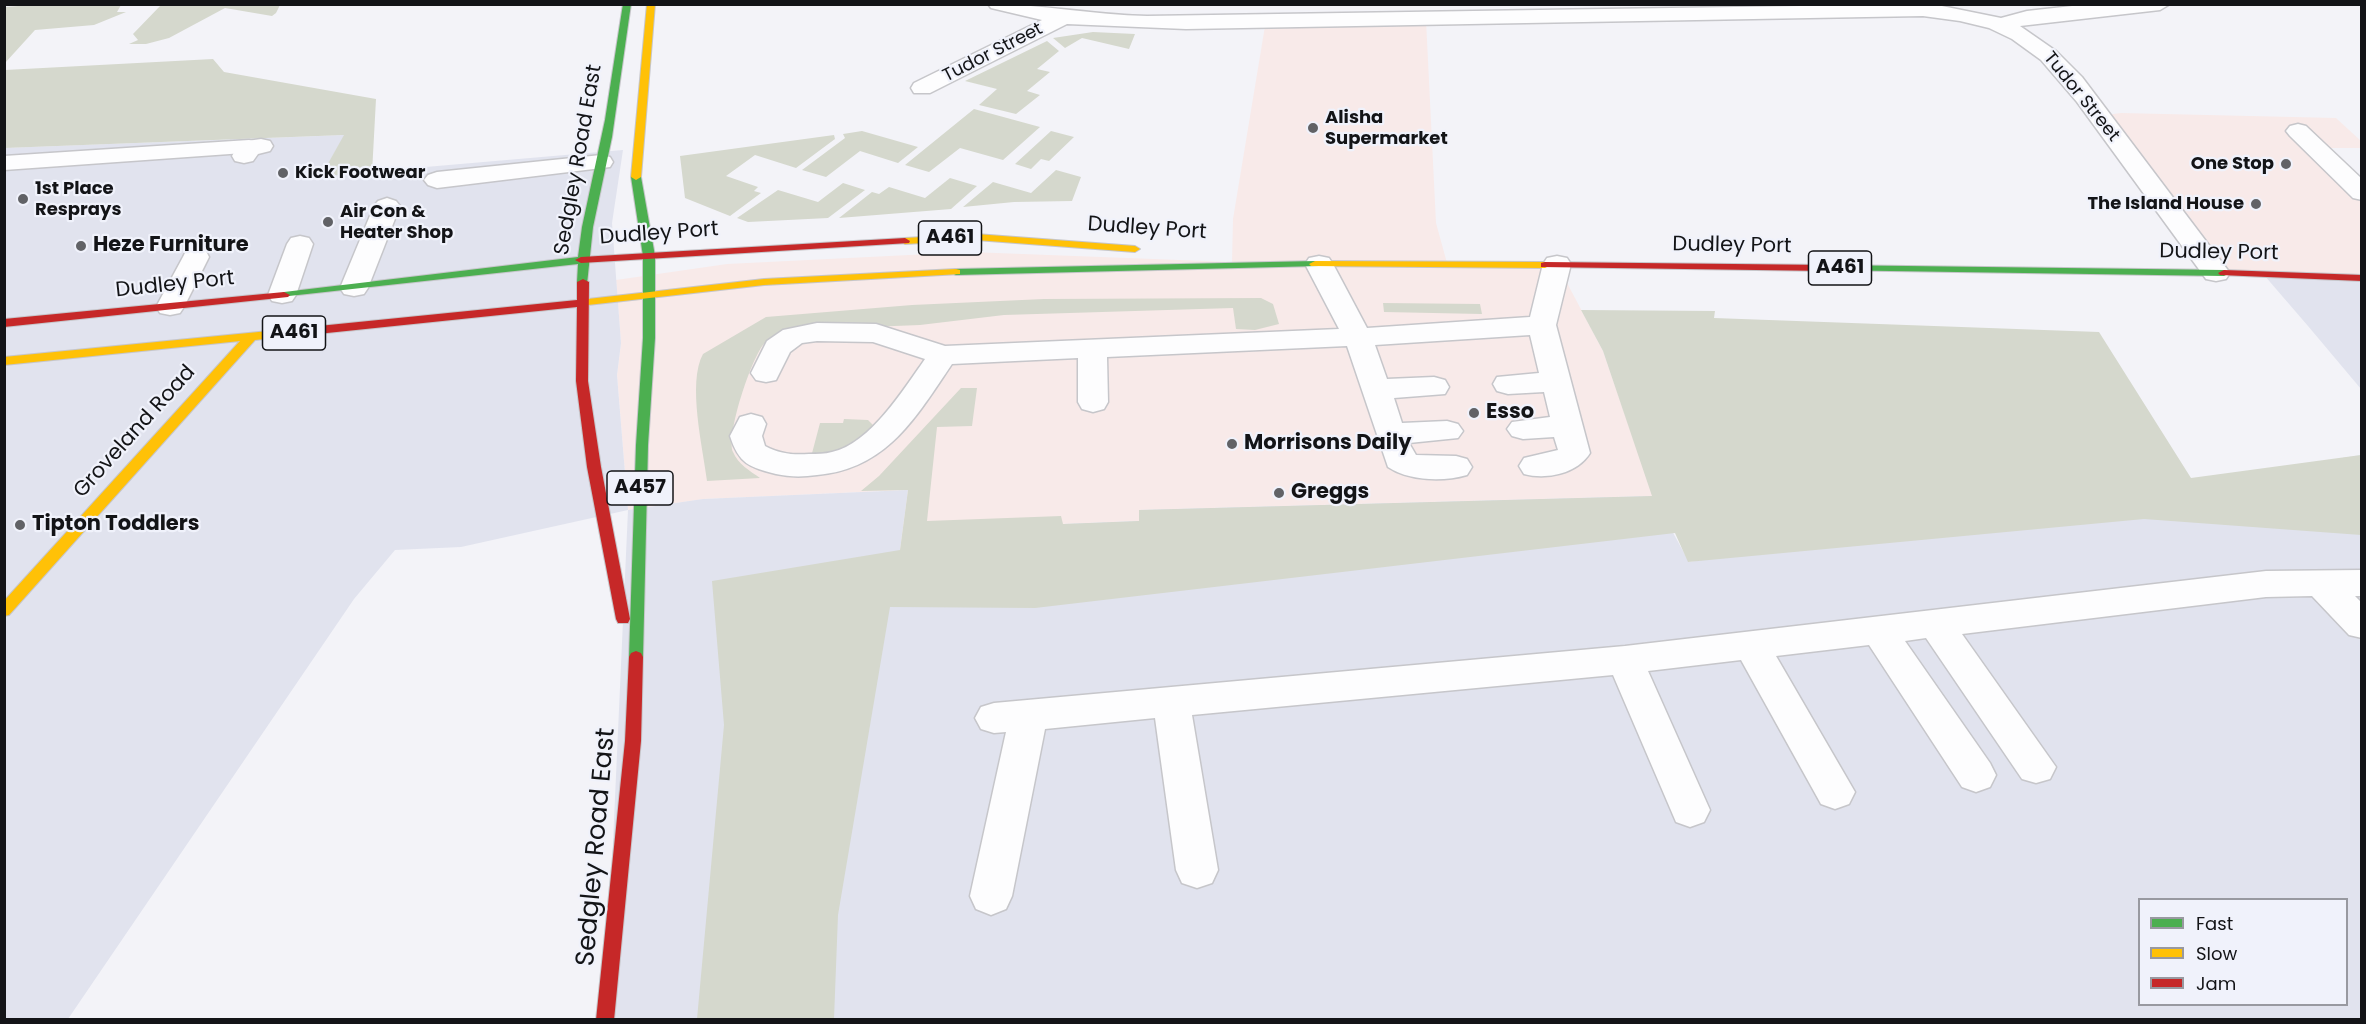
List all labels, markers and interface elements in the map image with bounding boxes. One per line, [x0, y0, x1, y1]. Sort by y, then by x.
street label: Tudor Street [939, 19, 1047, 87]
street label: Tudor Street [2038, 48, 2124, 146]
street label: Sedgley Road East [550, 63, 608, 257]
place label: Alisha Supermarket [1325, 107, 1448, 150]
marker: Alisha Supermarket [1306, 121, 1320, 135]
place label: One Stop [2191, 153, 2274, 175]
marker: One Stop [2279, 157, 2293, 171]
place label: Kick Footwear [295, 162, 425, 184]
marker: Kick Footwear [276, 166, 290, 180]
place label: 1st Place Resprays [35, 178, 121, 220]
marker: 1st Place Resprays [16, 192, 30, 206]
place label: The Island House [2087, 193, 2244, 215]
marker: The Island House [2249, 197, 2263, 211]
place label: Air Con & Heater Shop [340, 201, 453, 244]
street label: Dudley Port [1087, 212, 1207, 246]
marker: Air Con & Heater Shop [321, 215, 335, 229]
street label: Dudley Port [599, 217, 719, 251]
road number: A461 [918, 221, 982, 255]
street label: Dudley Port [1672, 232, 1792, 260]
place label: Heze Furniture [93, 233, 249, 259]
marker: Heze Furniture [74, 239, 88, 253]
street label: Dudley Port [2159, 239, 2279, 267]
road number: A461 [1808, 251, 1872, 285]
street label: Dudley Port [114, 266, 236, 304]
road number: A461 [262, 316, 326, 350]
street label: Groveland Road [69, 361, 201, 503]
place label: Esso [1486, 400, 1534, 426]
marker: Esso [1467, 406, 1481, 420]
place label: Morrisons Daily [1244, 431, 1411, 457]
marker: Morrisons Daily [1225, 437, 1239, 451]
road number: A457 [607, 471, 673, 505]
place label: Greggs [1291, 480, 1369, 506]
marker: Greggs [1272, 486, 1286, 500]
place label: Tipton Toddlers [32, 512, 200, 538]
marker: Tipton Toddlers [13, 518, 27, 532]
street label: Sedgley Road East [571, 727, 623, 967]
legend [2138, 898, 2348, 1006]
text: Fast [2196, 911, 2233, 936]
text: Slow [2196, 941, 2237, 966]
text: Jam [2196, 971, 2236, 996]

